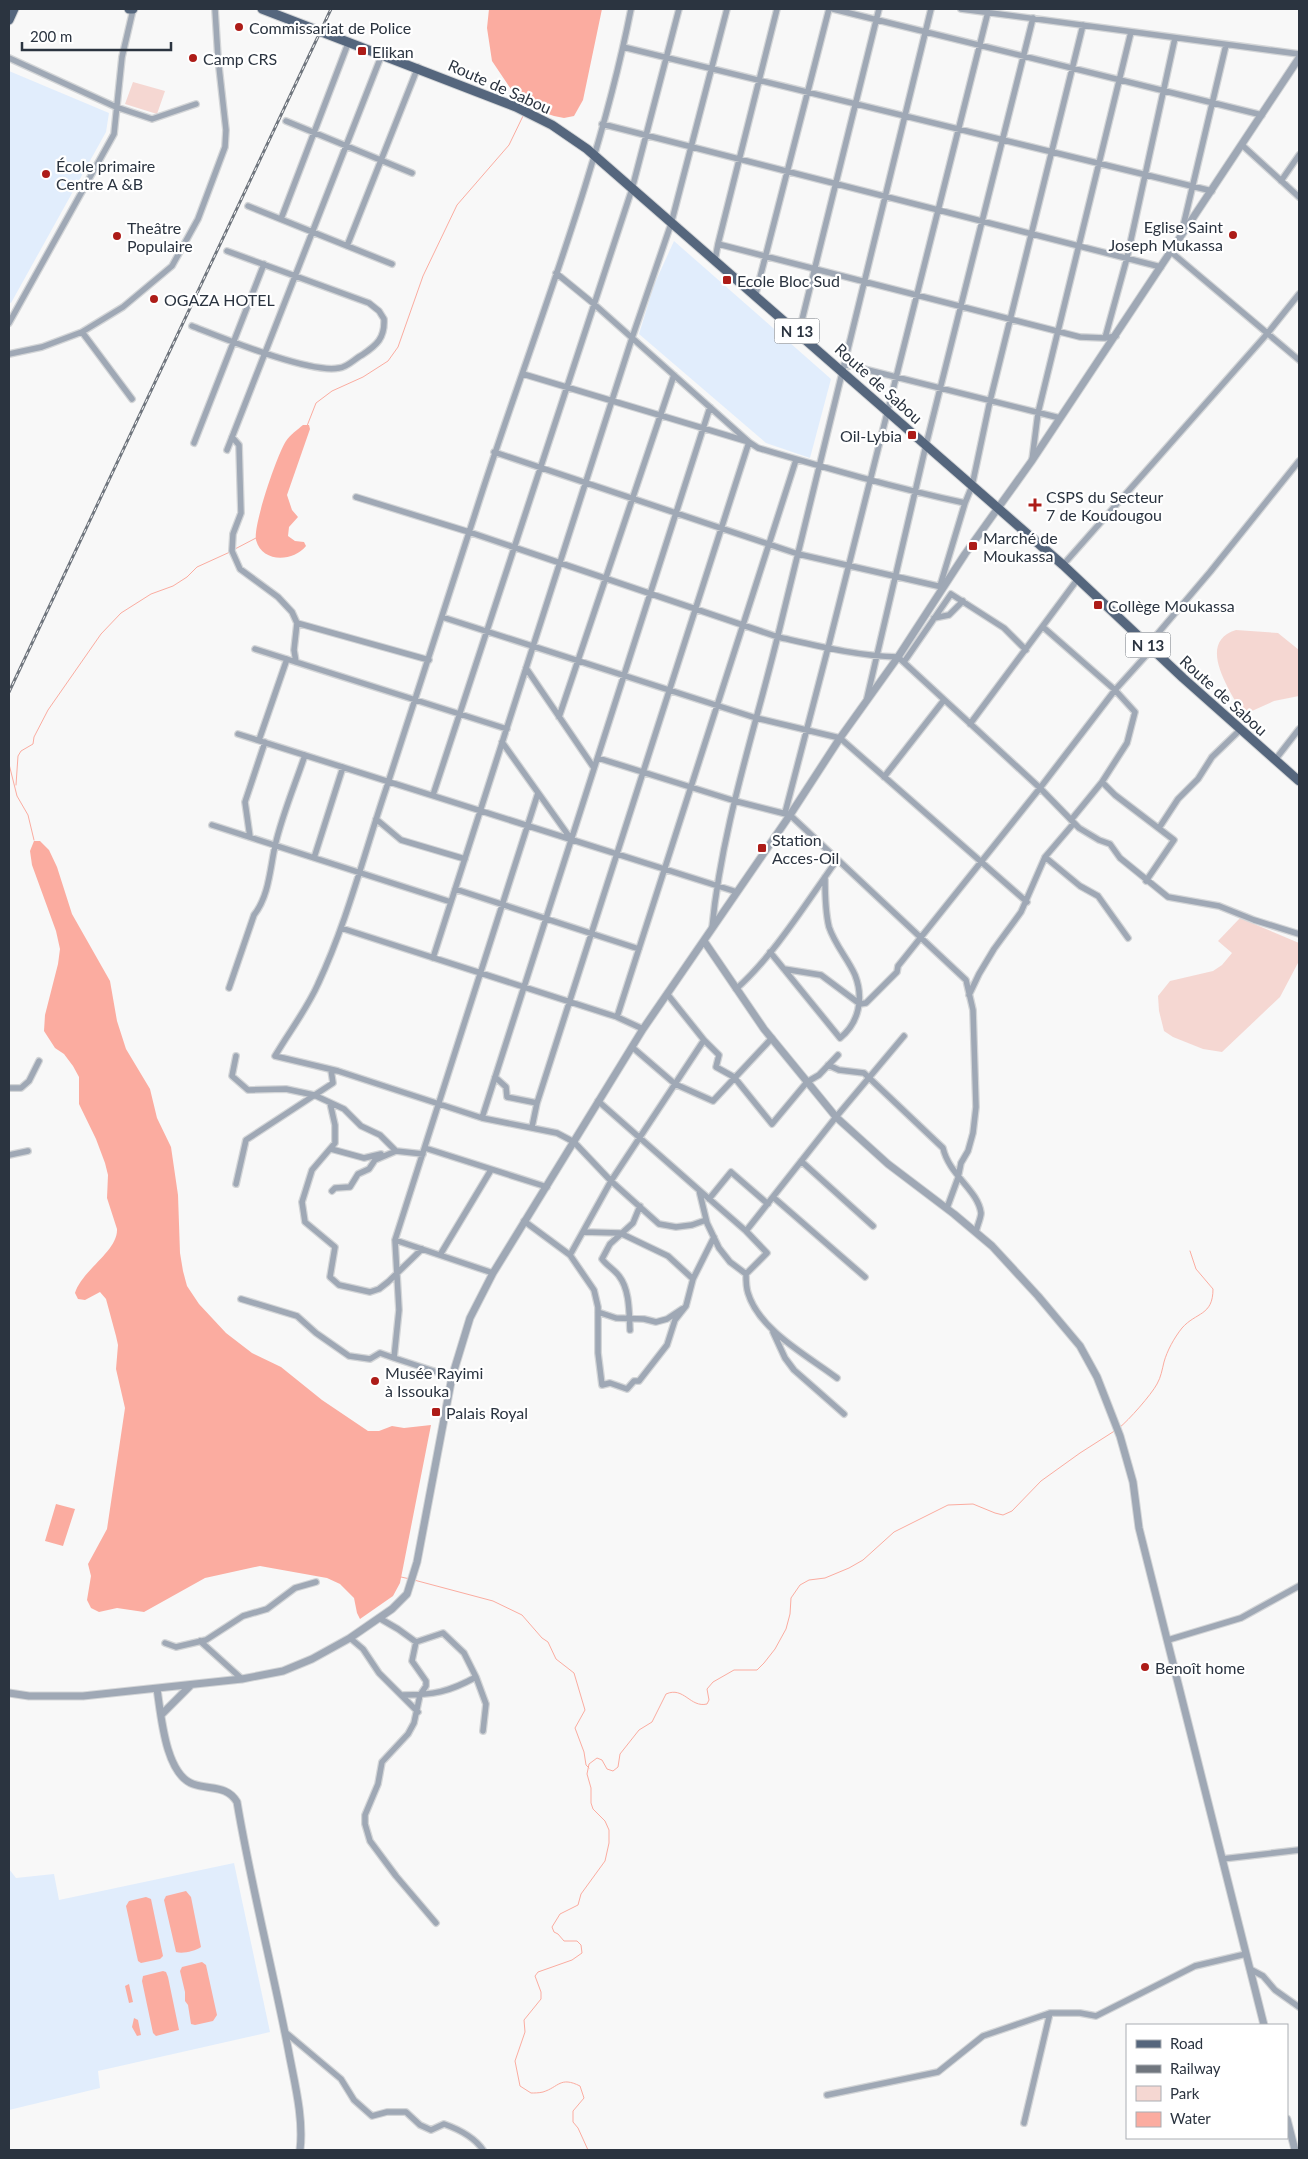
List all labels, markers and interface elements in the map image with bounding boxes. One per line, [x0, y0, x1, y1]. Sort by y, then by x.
place label: Commissariat de Police [249, 18, 411, 37]
scale bar [22, 20, 171, 52]
marker: Commissariat de Police [233, 21, 245, 33]
text: 200 m [30, 27, 72, 45]
place label: Elikan [372, 42, 414, 61]
marker: Elikan [356, 45, 368, 57]
place label: Camp CRS [203, 49, 277, 68]
marker: Camp CRS [187, 52, 199, 64]
street label: Route de Sabou [446, 55, 554, 117]
place label: École primaire Centre A &B [56, 156, 155, 193]
marker: École primaire Centre A &B [40, 168, 52, 180]
place label: Eglise Saint Joseph Mukassa [1109, 217, 1223, 254]
place label: Theâtre Populaire [127, 218, 193, 255]
marker: Eglise Saint Joseph Mukassa [1227, 229, 1239, 241]
marker: Theâtre Populaire [111, 230, 123, 242]
place label: Ecole Bloc Sud [737, 271, 840, 290]
marker: Ecole Bloc Sud [721, 274, 733, 286]
place label: OGAZA HOTEL [164, 290, 275, 309]
marker: OGAZA HOTEL [148, 293, 160, 305]
road number: N 13 [774, 318, 820, 344]
street label: Route de Sabou [832, 339, 926, 427]
place label: Oil-Lybia [840, 426, 902, 445]
marker: Oil-Lybia [906, 429, 918, 441]
place label: CSPS du Secteur 7 de Koudougou [1046, 487, 1164, 524]
marker: CSPS du Secteur 7 de Koudougou [1028, 498, 1042, 512]
place label: Marché de Moukassa [983, 528, 1058, 565]
marker: Marché de Moukassa [967, 540, 979, 552]
place label: Collège Moukassa [1108, 596, 1235, 615]
marker: Collège Moukassa [1092, 599, 1104, 611]
road number: N 13 [1126, 632, 1170, 658]
street label: Route de Sabou [1177, 651, 1271, 739]
place label: Station Acces-Oil [772, 830, 839, 867]
marker: Station Acces-Oil [756, 842, 768, 854]
place label: Musée Rayimi à Issouka [385, 1363, 483, 1400]
marker: Musée Rayimi à Issouka [369, 1375, 381, 1387]
place label: Palais Royal [446, 1403, 528, 1422]
marker: Palais Royal [430, 1406, 442, 1418]
place label: Benoît home [1155, 1658, 1245, 1677]
marker: Benoît home [1139, 1661, 1151, 1673]
legend [1126, 2024, 1288, 2139]
text: Road [1170, 2034, 1203, 2052]
text: Railway [1170, 2059, 1221, 2077]
text: Park [1170, 2084, 1200, 2102]
text: Water [1170, 2109, 1211, 2127]

